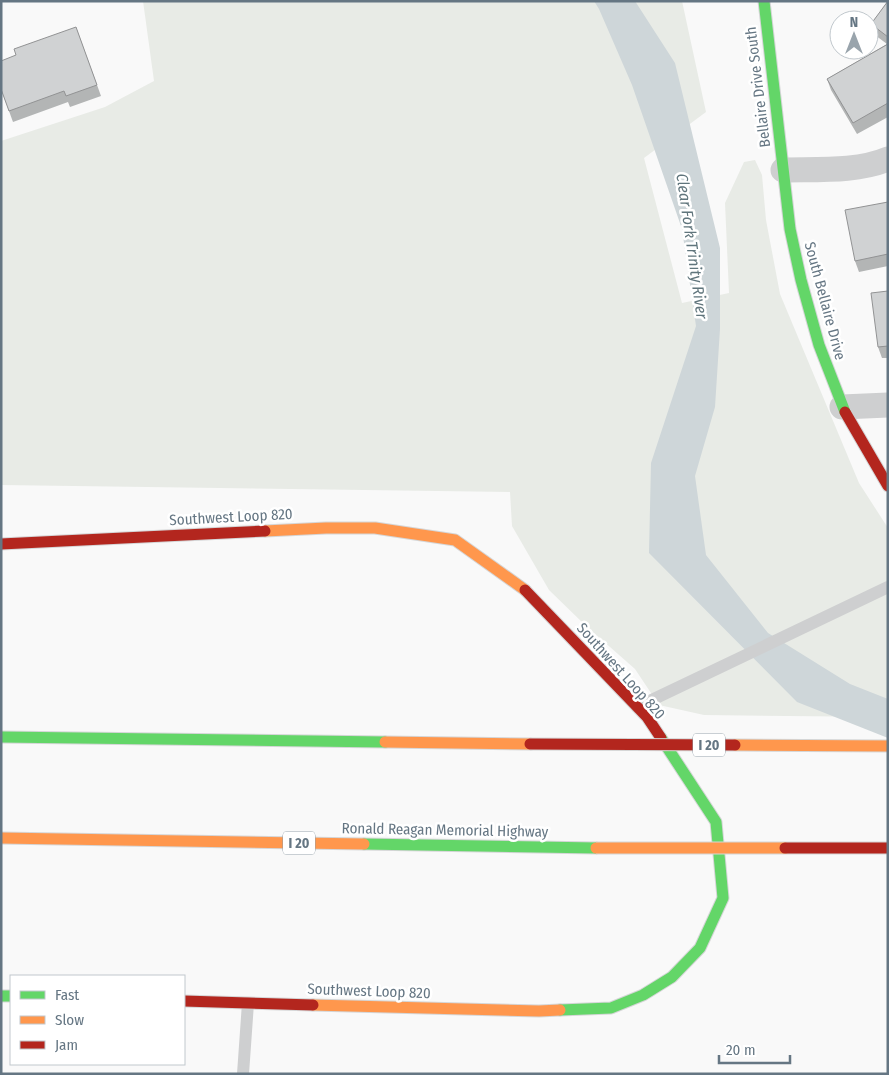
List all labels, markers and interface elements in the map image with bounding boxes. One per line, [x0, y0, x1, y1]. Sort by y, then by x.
north arrow [829, 10, 879, 60]
text: N [850, 14, 858, 31]
street label: Bellaire Drive South [742, 26, 774, 148]
water label: Clear Fork Trinity River [672, 172, 712, 320]
street label: South Bellaire Drive [801, 240, 849, 362]
street label: Southwest Loop 820 [169, 505, 293, 529]
street label: Southwest Loop 820 [573, 619, 669, 723]
road number: I 20 [693, 734, 725, 756]
street label: Ronald Reagan Memorial Highway [341, 819, 549, 841]
road number: I 20 [283, 831, 315, 854]
legend [10, 975, 185, 1065]
street label: Southwest Loop 820 [307, 980, 431, 1002]
text: Fast [55, 986, 79, 1004]
text: Slow [55, 1011, 84, 1029]
scale bar [719, 1032, 790, 1064]
text: Jam [55, 1036, 78, 1054]
text: 20 m [726, 1041, 756, 1059]

